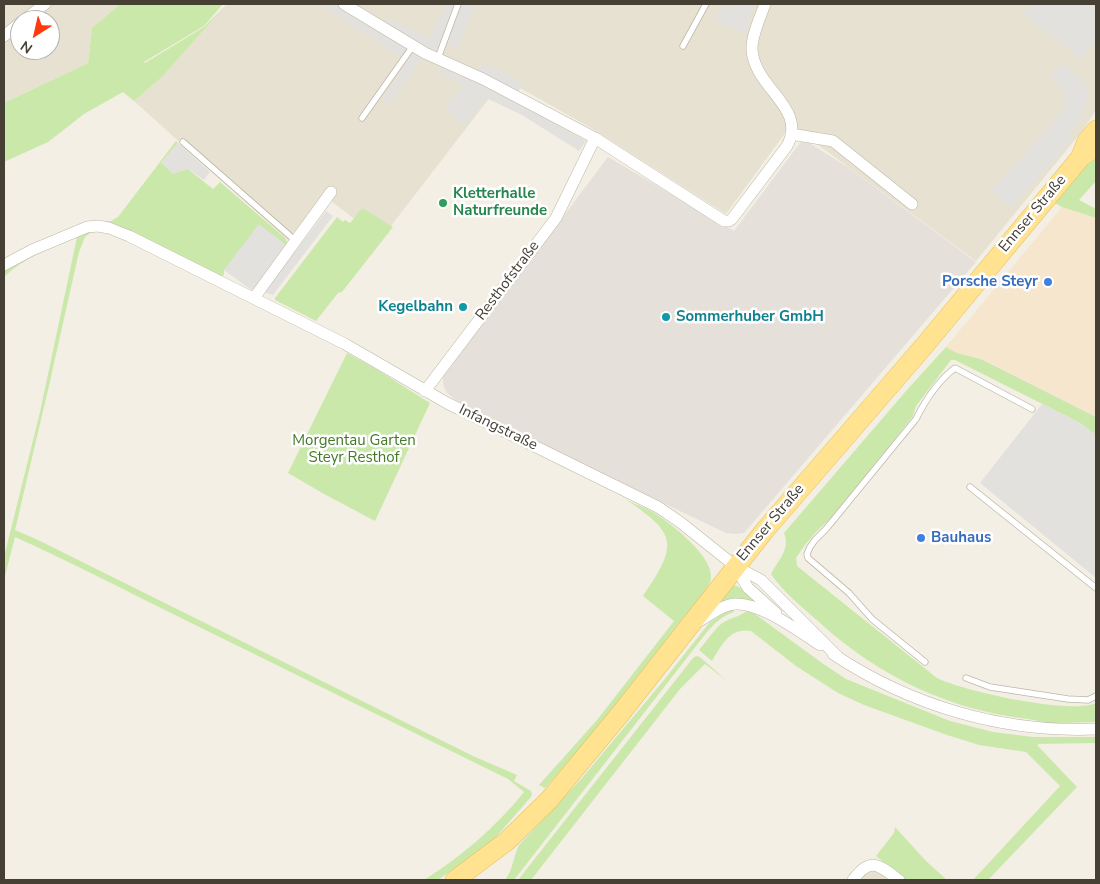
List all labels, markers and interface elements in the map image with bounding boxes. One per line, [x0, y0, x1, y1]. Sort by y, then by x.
north arrow [10, 10, 60, 60]
text: N [17, 36, 36, 58]
street label: Ennser Straße [996, 172, 1070, 256]
place label: Kletterhalle Naturfreunde [453, 185, 547, 220]
marker: Kletterhalle Naturfreunde [437, 197, 449, 209]
street label: Resthofstraße [472, 238, 544, 324]
place label: Porsche Steyr [942, 273, 1038, 291]
marker: Porsche Steyr [1042, 276, 1054, 288]
place label: Kegelbahn [378, 298, 453, 316]
marker: Kegelbahn [457, 301, 469, 313]
place label: Sommerhuber GmbH [676, 308, 824, 326]
marker: Sommerhuber GmbH [660, 311, 672, 323]
street label: Infangstraße [456, 401, 540, 455]
park label: Morgentau Garten Steyr Resthof [292, 432, 416, 467]
street label: Ennser Straße [734, 481, 808, 565]
place label: Bauhaus [931, 529, 991, 547]
marker: Bauhaus [915, 532, 927, 544]

